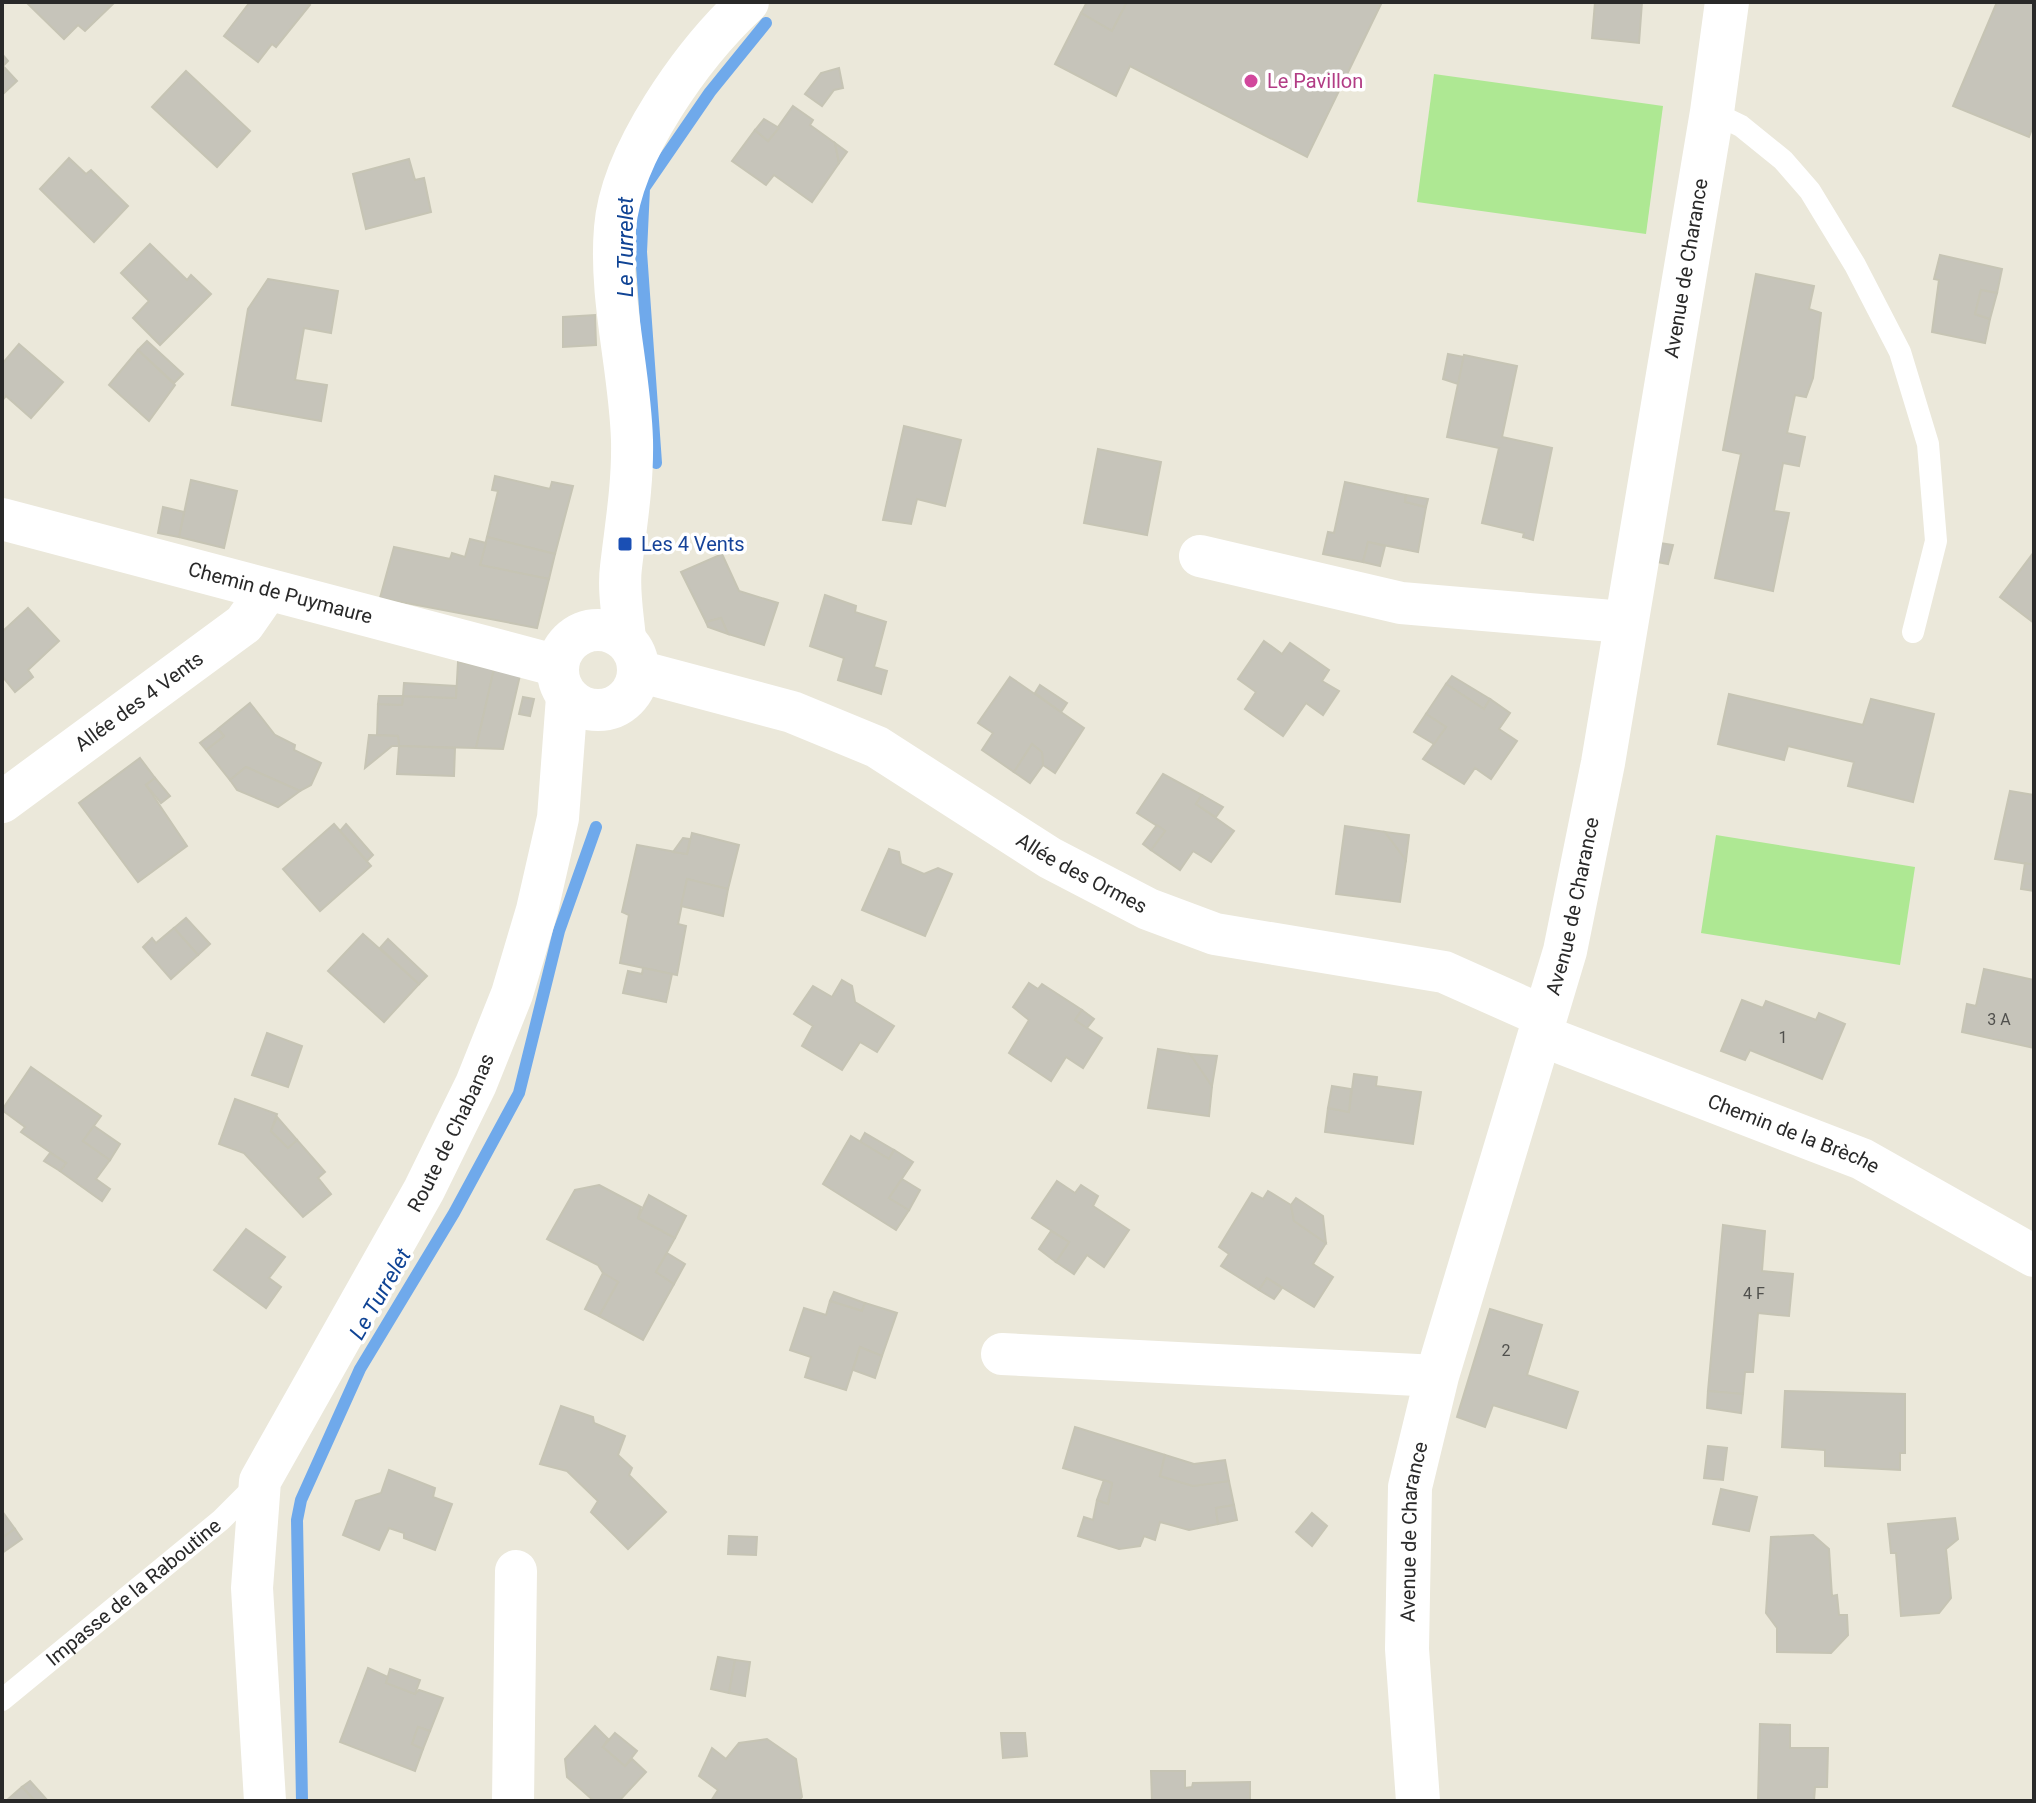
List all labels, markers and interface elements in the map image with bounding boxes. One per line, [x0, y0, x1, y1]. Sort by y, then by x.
place label: Le Pavillon [1267, 69, 1363, 93]
marker: Le Pavillon [1242, 72, 1260, 90]
street label: Avenue de Charance [1659, 177, 1713, 360]
water label: Le Turrelet [613, 196, 638, 297]
place label: Les 4 Vents [641, 532, 745, 556]
marker: Les 4 Vents [616, 535, 634, 553]
street label: Chemin de Puymaure [186, 557, 375, 628]
street label: Allée des 4 Vents [70, 646, 208, 756]
street label: Avenue de Charance [1540, 815, 1604, 998]
street label: Allée des Ormes [1012, 828, 1151, 918]
house number: 3 A [1987, 1010, 2011, 1029]
house number: 1 [1779, 1028, 1788, 1047]
street label: Route de Chabanas [402, 1050, 499, 1216]
street label: Chemin de la Brèche [1704, 1089, 1884, 1178]
water label: Le Turrelet [344, 1243, 416, 1344]
house number: 4 F [1743, 1284, 1765, 1303]
house number: 2 [1502, 1341, 1511, 1360]
street label: Avenue de Charance [1395, 1439, 1433, 1622]
street label: Impasse de la Raboutine [41, 1513, 226, 1671]

